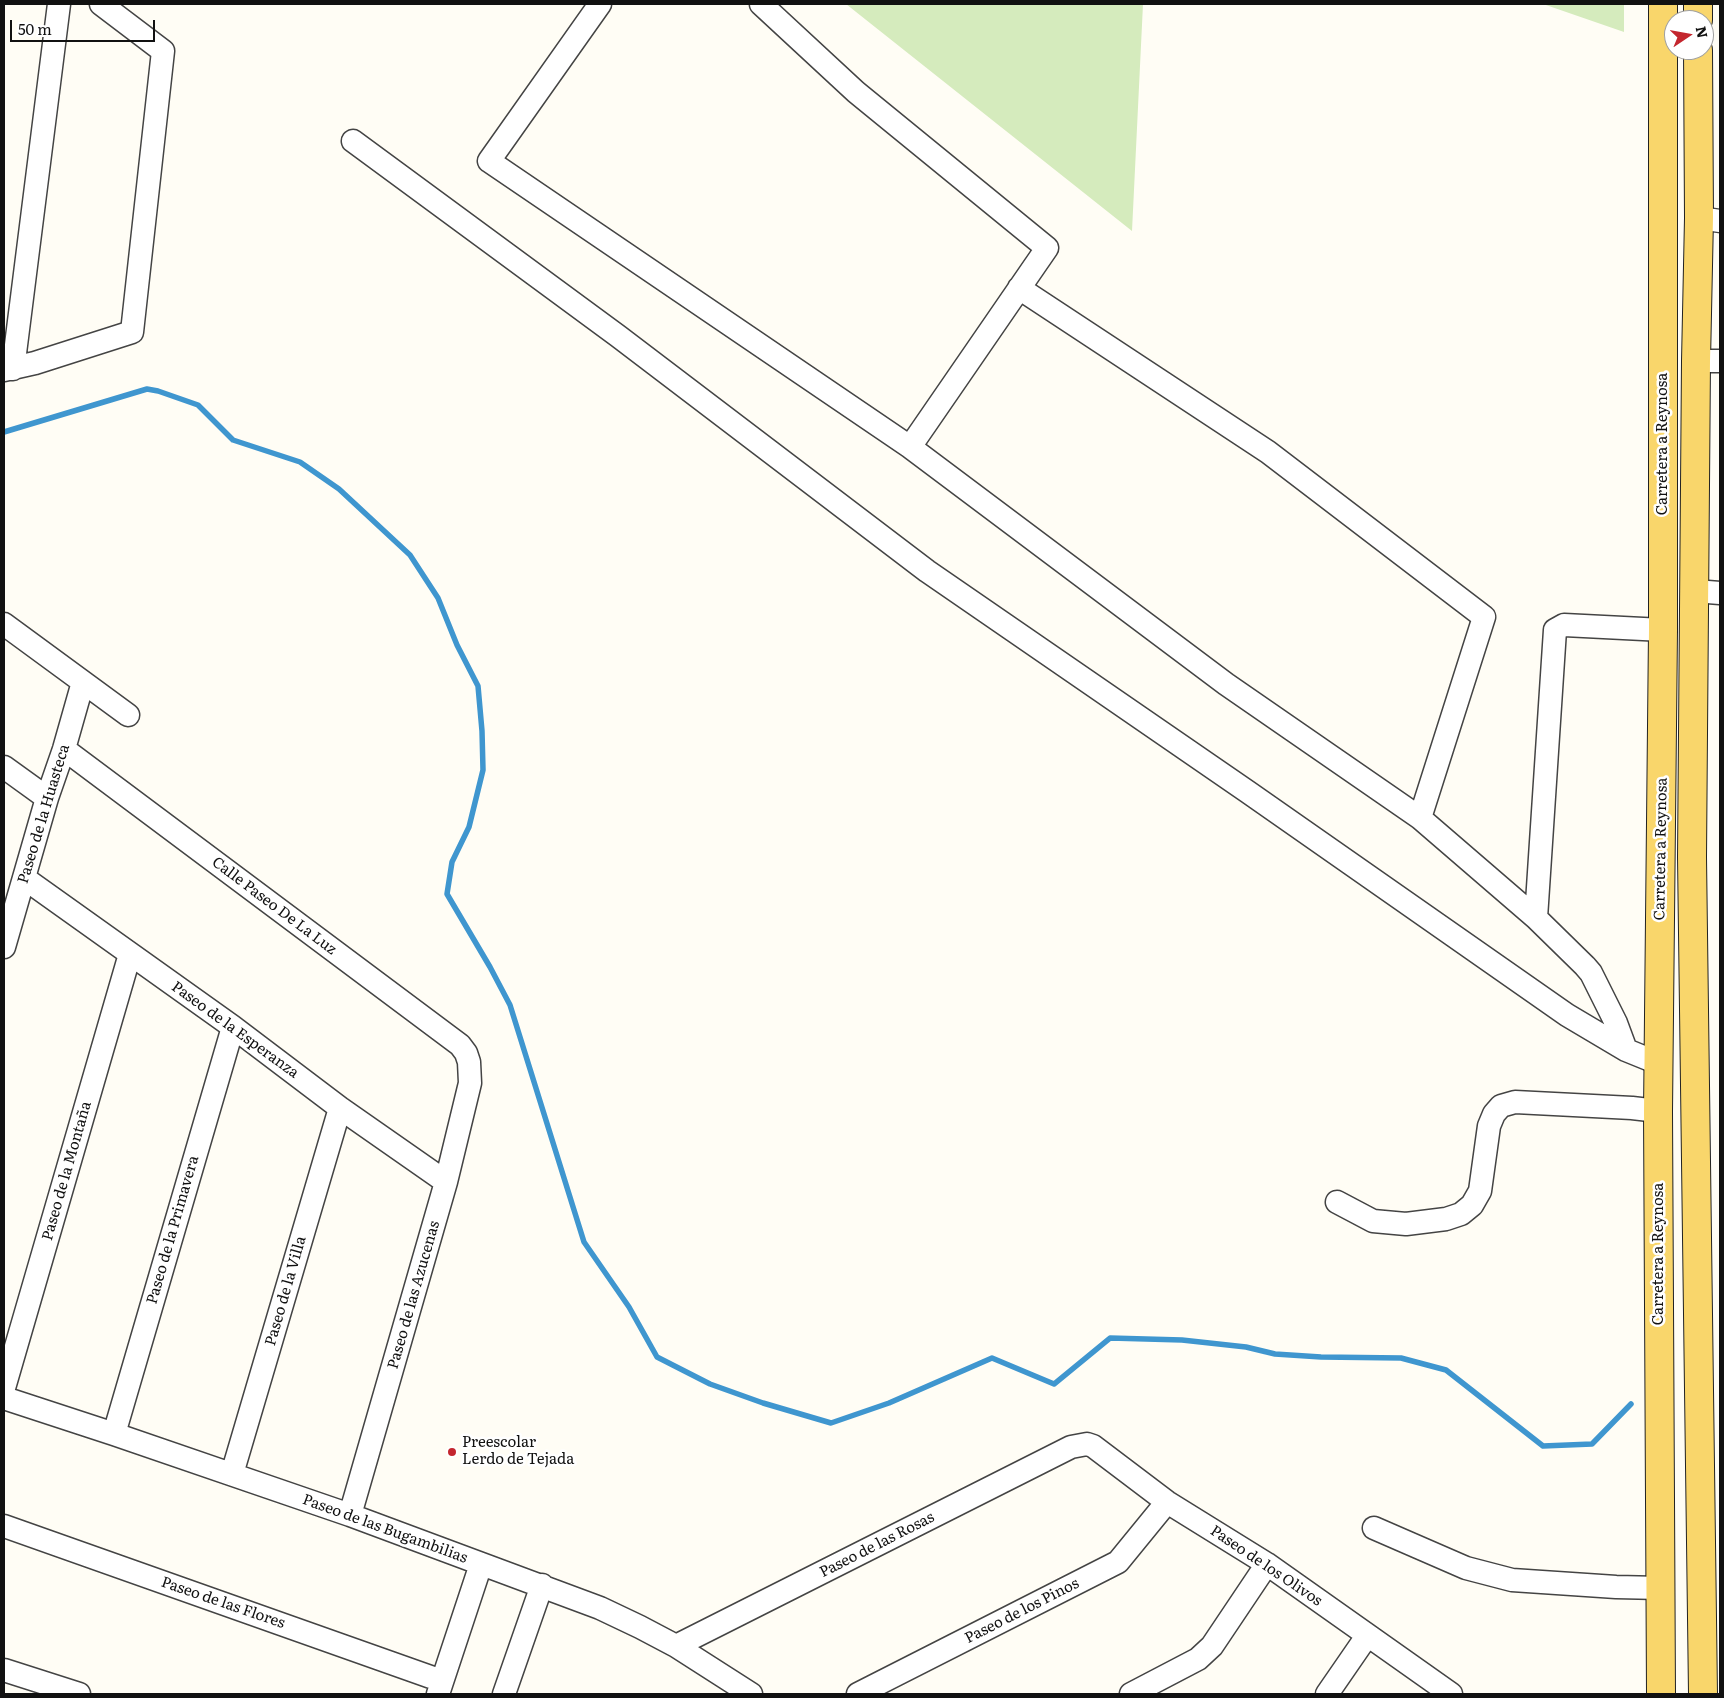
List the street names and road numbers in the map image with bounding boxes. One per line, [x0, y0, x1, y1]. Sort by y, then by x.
street label: Carretera a Reynosa [1654, 373, 1672, 515]
street label: Paseo de la Huasteca [14, 742, 74, 886]
street label: Carretera a Reynosa [1651, 778, 1671, 920]
street label: Calle Paseo De La Luz [208, 853, 340, 959]
street label: Paseo de la Esperanza [168, 978, 302, 1082]
street label: Paseo de la Montaña [39, 1099, 95, 1243]
street label: Paseo de la Primavera [143, 1154, 203, 1306]
street label: Carretera a Reynosa [1650, 1183, 1668, 1325]
street label: Paseo de las Azucenas [384, 1219, 444, 1371]
street label: Paseo de la Villa [262, 1234, 310, 1348]
street label: Paseo de las Bugambilias [300, 1491, 470, 1567]
street label: Paseo de las Rosas [817, 1508, 937, 1582]
street label: Paseo de los Olivos [1207, 1522, 1325, 1610]
street label: Paseo de las Flores [159, 1573, 287, 1633]
street label: Paseo de los Pinos [962, 1574, 1082, 1648]

